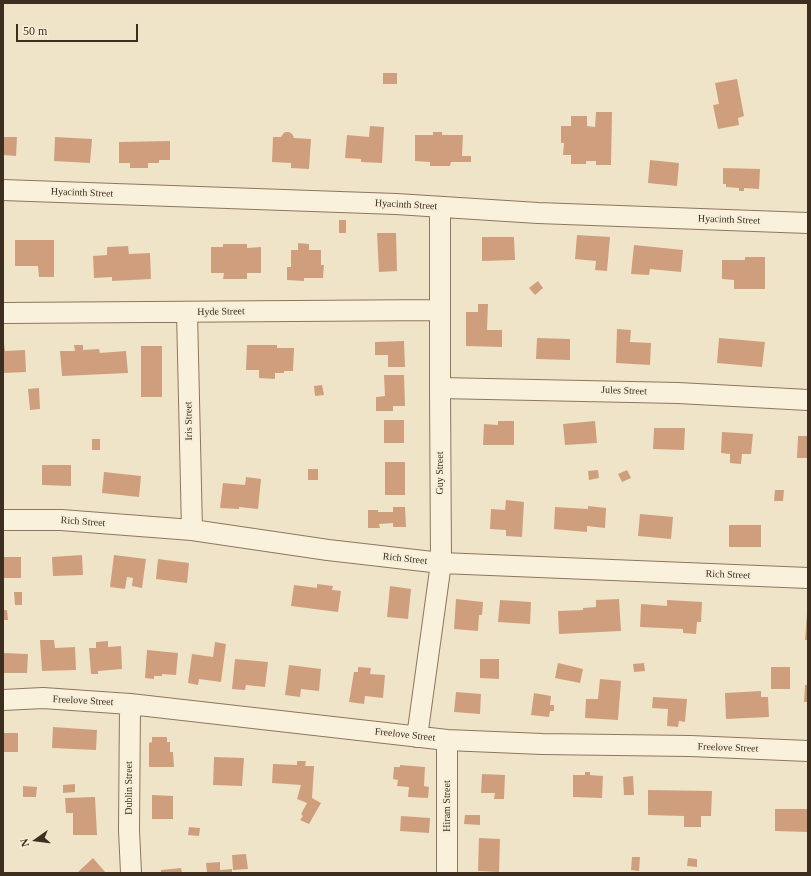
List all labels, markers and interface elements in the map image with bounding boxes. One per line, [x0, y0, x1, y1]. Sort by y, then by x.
scale bar [18, 16, 140, 42]
text: 50 m [23, 24, 47, 38]
street label: Hyacinth Street [51, 186, 113, 200]
street label: Hyacinth Street [374, 197, 438, 213]
street label: Hyacinth Street [698, 213, 760, 227]
street label: Hyde Street [197, 306, 245, 318]
street label: Jules Street [601, 384, 647, 398]
street label: Iris Street [183, 401, 195, 441]
street label: Guy Street [434, 451, 446, 495]
street label: Rich Street [60, 514, 106, 530]
street label: Rich Street [382, 551, 428, 567]
street label: Rich Street [705, 568, 751, 582]
street label: Freelove Street [52, 693, 114, 709]
street label: Freelove Street [374, 726, 436, 744]
street label: Freelove Street [697, 741, 759, 755]
street label: Dublin Street [123, 761, 135, 815]
street label: Hiram Street [441, 780, 453, 832]
north arrow [16, 820, 56, 860]
text: N [18, 838, 31, 848]

